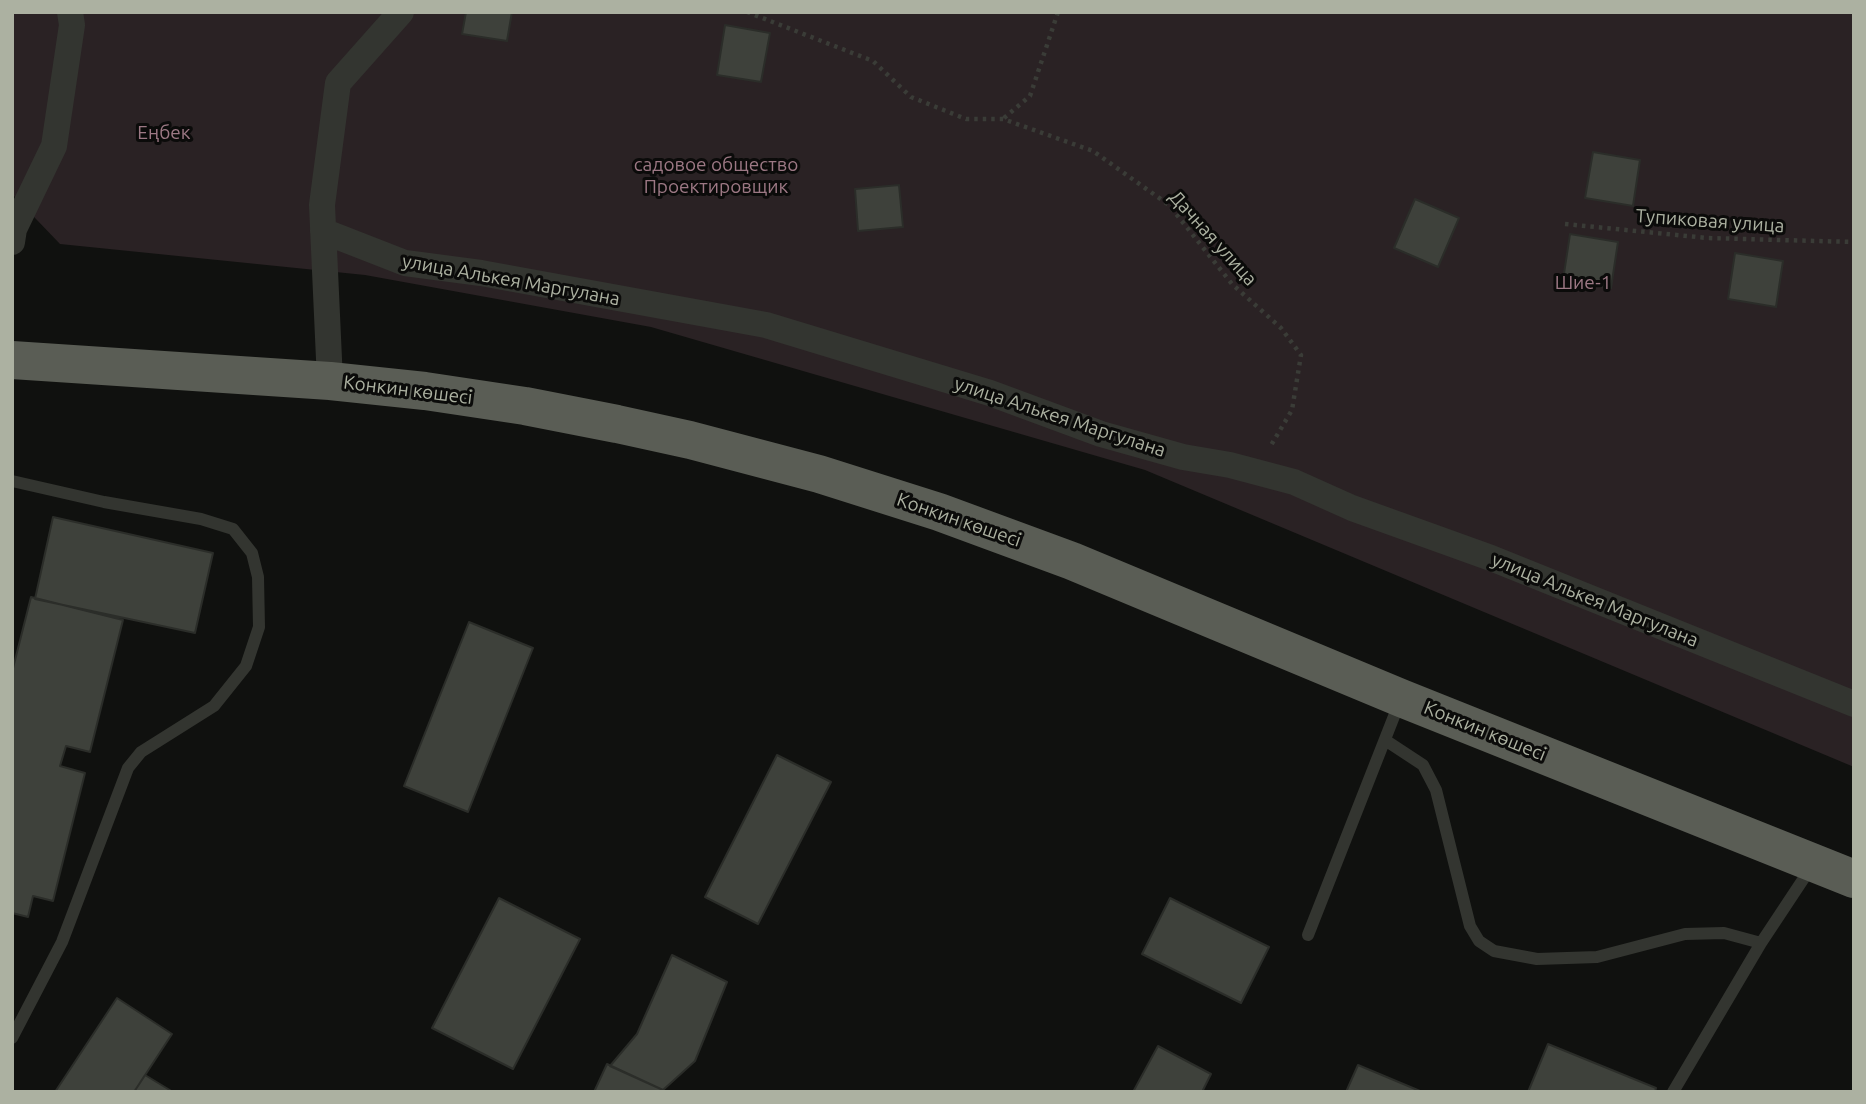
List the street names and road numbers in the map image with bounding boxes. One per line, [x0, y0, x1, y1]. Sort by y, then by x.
street label: Дачная улица [1164, 186, 1262, 290]
street label: Тупиковая улица [1635, 204, 1785, 238]
street label: улица Алькея Маргулана [400, 250, 622, 310]
street label: Конкин көшесі [342, 371, 474, 409]
street label: улица Алькея Маргулана [952, 372, 1168, 462]
street label: Конкин көшесі [894, 488, 1024, 552]
street label: улица Алькея Маргулана [1488, 548, 1702, 652]
street label: Конкин көшесі [1421, 696, 1549, 766]

